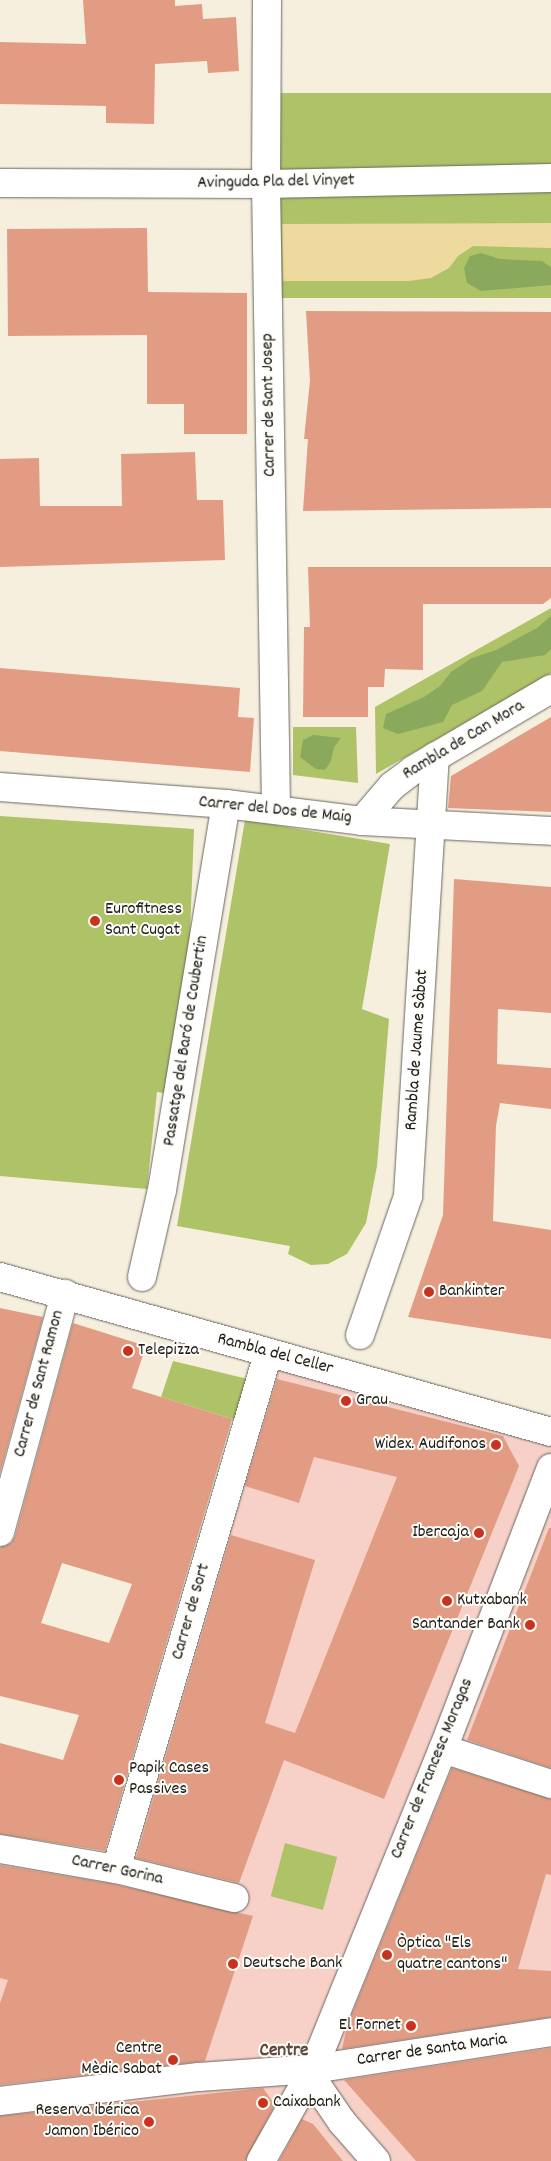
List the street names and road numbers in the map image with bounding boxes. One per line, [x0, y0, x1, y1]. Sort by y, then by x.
street label: Avinguda Pla del Vinyet [197, 171, 355, 195]
street label: Carrer de Sant Josep [258, 333, 282, 477]
street label: Rambla de Can Mora [399, 696, 529, 786]
street label: Carrer del Dos de Maig [197, 792, 353, 830]
street label: Passatge del Baró de Coubertin [160, 934, 214, 1148]
street label: Rambla de Jaume Sàbat [402, 969, 434, 1131]
street label: Carrer de Sant Ramon [10, 1308, 70, 1460]
street label: Rambla del Celler [215, 1329, 335, 1381]
street label: Carrer de Sort [168, 1561, 216, 1663]
street label: Carrer de Francesc Moragas [387, 1675, 479, 1863]
street label: Carrer Gorina [69, 1851, 165, 1891]
street label: Carrer de Santa Maria [356, 2030, 508, 2072]

